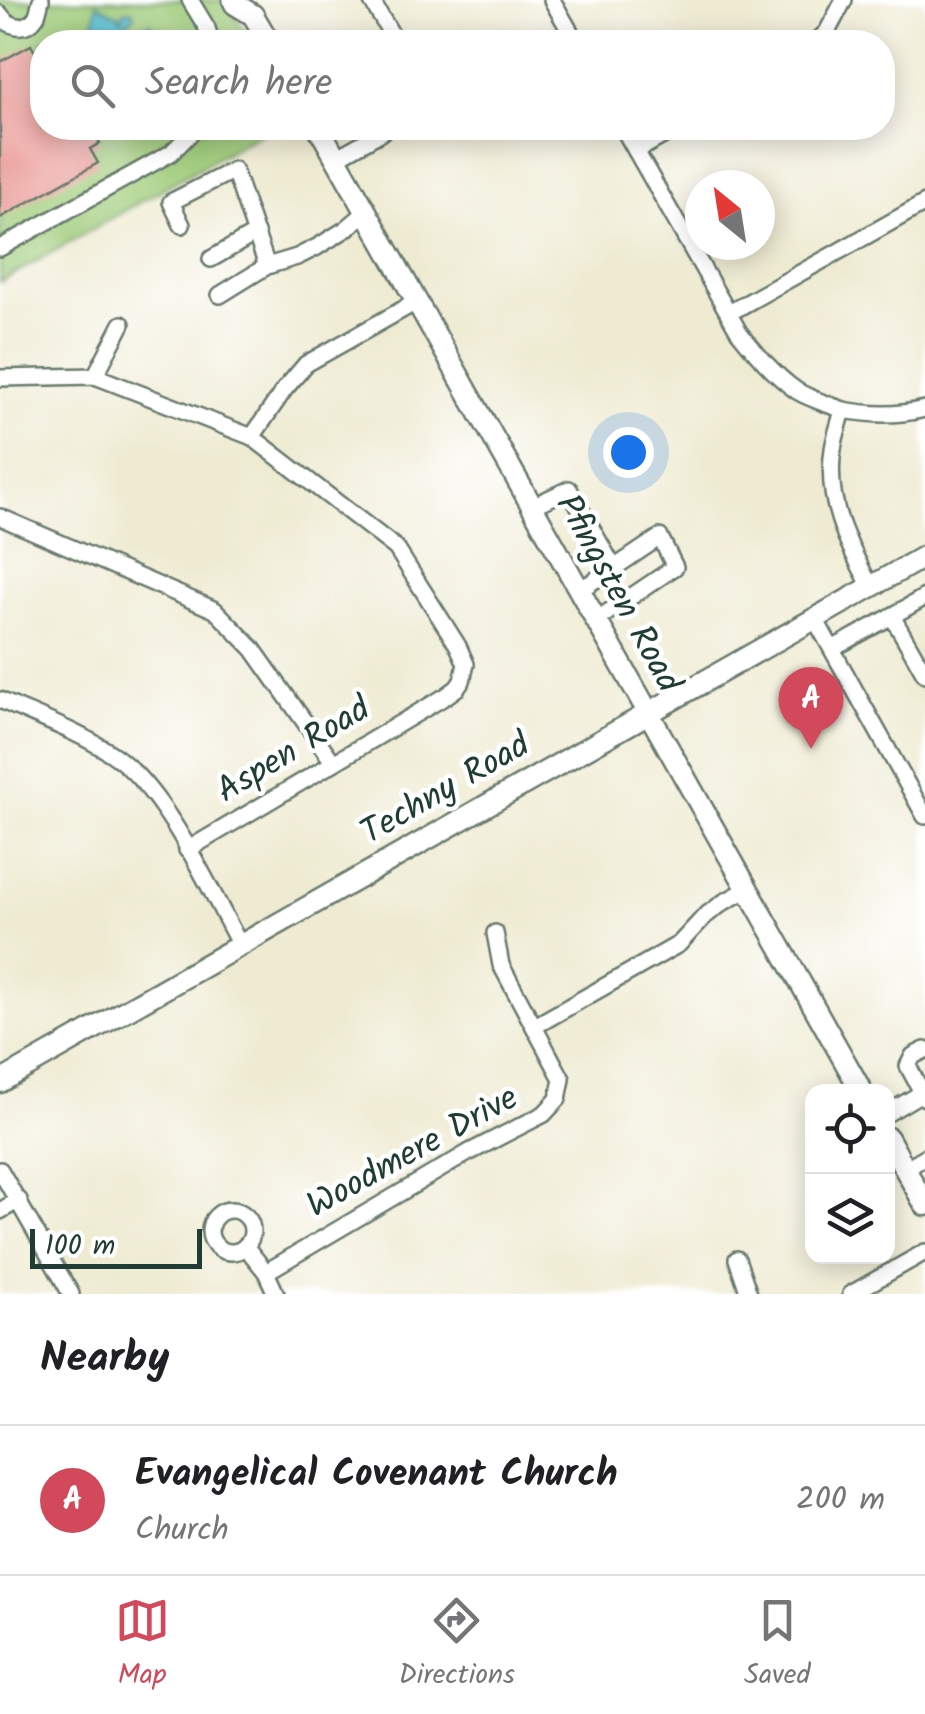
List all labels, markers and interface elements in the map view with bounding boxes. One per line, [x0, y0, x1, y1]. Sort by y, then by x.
search box [30, 30, 895, 140]
text: Search here [145, 55, 332, 115]
icon: search [65, 58, 120, 113]
north arrow [685, 170, 775, 260]
your location [603, 427, 654, 478]
street label: Pfingsten Road [539, 484, 696, 705]
pin: A [778, 666, 844, 749]
street label: Aspen Road [206, 682, 383, 819]
street label: Techny Road [351, 718, 543, 861]
street label: Woodmere Drive [297, 1072, 529, 1234]
map controls [805, 1084, 895, 1264]
button: locate [805, 1084, 895, 1174]
button: layers [805, 1174, 895, 1264]
scale bar [30, 1224, 202, 1268]
text: 100 m [45, 1224, 115, 1269]
text: Nearby [40, 1326, 169, 1393]
text: Evangelical Covenant Church [135, 1445, 618, 1505]
text: A [62, 1475, 83, 1526]
text: 200 m [796, 1475, 885, 1526]
text: Church [135, 1505, 229, 1556]
tab: Map [115, 1593, 170, 1698]
tab: Directions [399, 1593, 515, 1698]
tab: Saved [744, 1593, 810, 1698]

